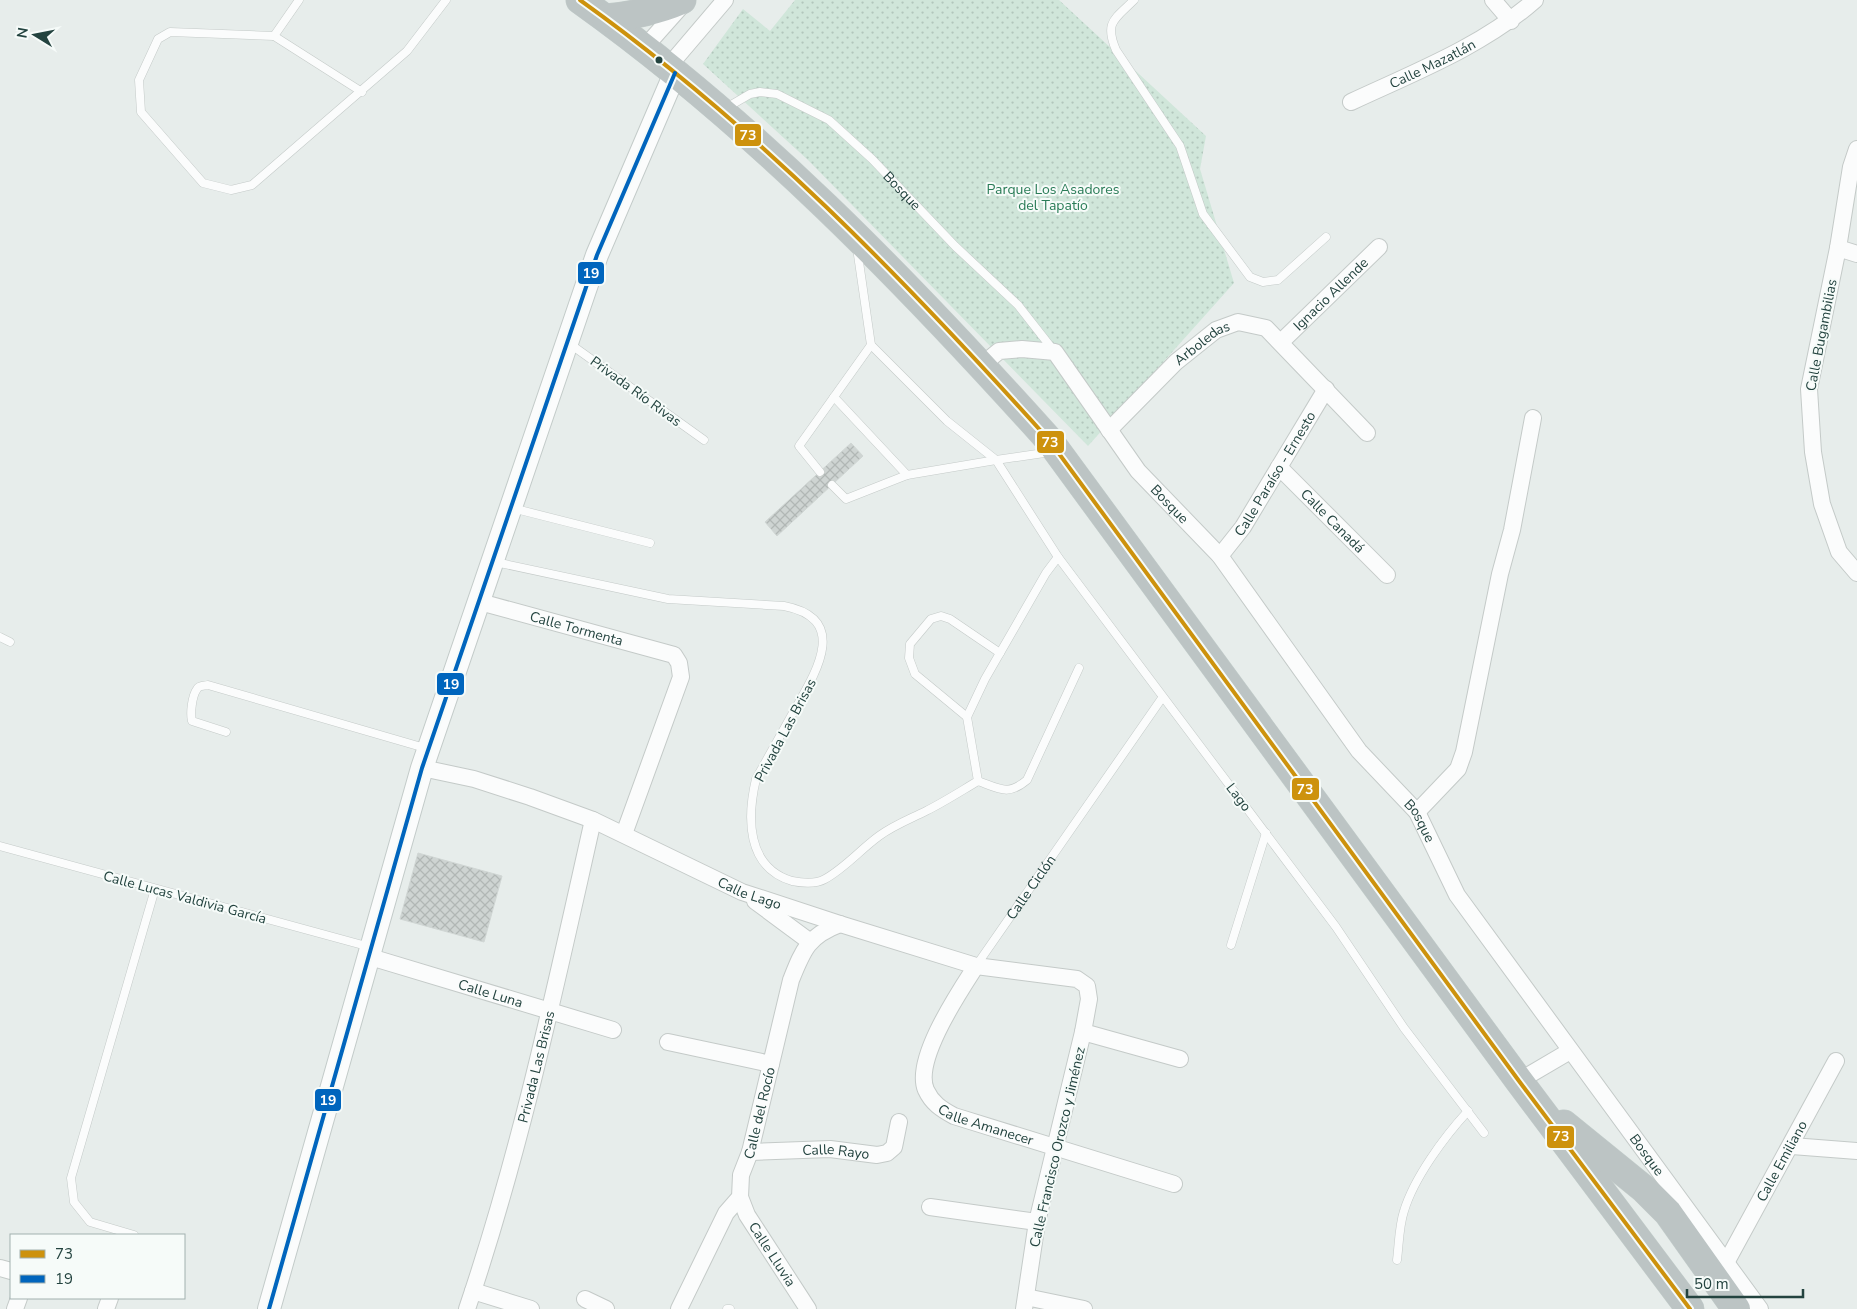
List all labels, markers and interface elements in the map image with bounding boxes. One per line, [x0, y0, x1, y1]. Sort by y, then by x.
north arrow [10, 10, 60, 60]
text: N [12, 26, 33, 40]
street label: Calle Mazatlán [1387, 35, 1479, 93]
unlabelled marker [654, 55, 664, 65]
line badge: 73 [734, 123, 762, 147]
text: 73 [740, 126, 756, 145]
street label: Bosque [879, 167, 925, 215]
park label: Parque Los Asadores del Tapatío [987, 180, 1120, 215]
street label: Ignacio Allende [1289, 253, 1373, 335]
line badge: 19 [577, 261, 605, 285]
text: 19 [583, 264, 599, 283]
street label: Calle Bugambilias [1801, 277, 1842, 393]
street label: Arboledas [1170, 317, 1233, 370]
street label: Privada Río Rivas [586, 352, 685, 431]
street label: Calle Paraíso - Ernesto [1230, 408, 1320, 541]
line badge: 73 [1036, 430, 1065, 454]
text: 73 [1042, 433, 1058, 452]
street label: Bosque [1146, 481, 1193, 528]
street label: Calle Canadá [1296, 485, 1369, 557]
street label: Calle Tormenta [528, 607, 625, 651]
line badge: 19 [436, 672, 465, 696]
text: 19 [443, 675, 459, 694]
street label: Privada Las Brisas [750, 675, 821, 785]
line badge: 73 [1291, 777, 1320, 801]
street label: Lago [1222, 779, 1256, 816]
text: 73 [1297, 780, 1313, 799]
street label: Bosque [1400, 795, 1439, 846]
street label: Calle Ciclón [1002, 851, 1060, 924]
street label: Calle Lucas Valdivia García [101, 867, 269, 928]
street label: Calle Lago [714, 873, 784, 914]
street label: Calle Luna [456, 975, 525, 1012]
street label: Privada Las Brisas [514, 1009, 559, 1125]
street label: Calle Francisco Orozco y Jiménez [1025, 1045, 1090, 1249]
street label: Calle del Rocío [739, 1065, 780, 1162]
line badge: 19 [314, 1088, 342, 1112]
text: 19 [320, 1091, 336, 1110]
street label: Calle Amanecer [934, 1100, 1036, 1150]
street label: Calle Emiliano [1752, 1117, 1812, 1205]
line badge: 73 [1546, 1125, 1575, 1149]
text: 73 [1553, 1127, 1569, 1146]
street label: Bosque [1625, 1130, 1668, 1180]
street label: Calle Rayo [802, 1140, 871, 1164]
street label: Calle Lluvia [744, 1218, 800, 1290]
legend [10, 1234, 185, 1299]
text: 73 [55, 1244, 73, 1264]
scale bar [1687, 1266, 1803, 1298]
text: 19 [55, 1269, 73, 1289]
text: 50 m [1694, 1274, 1729, 1294]

